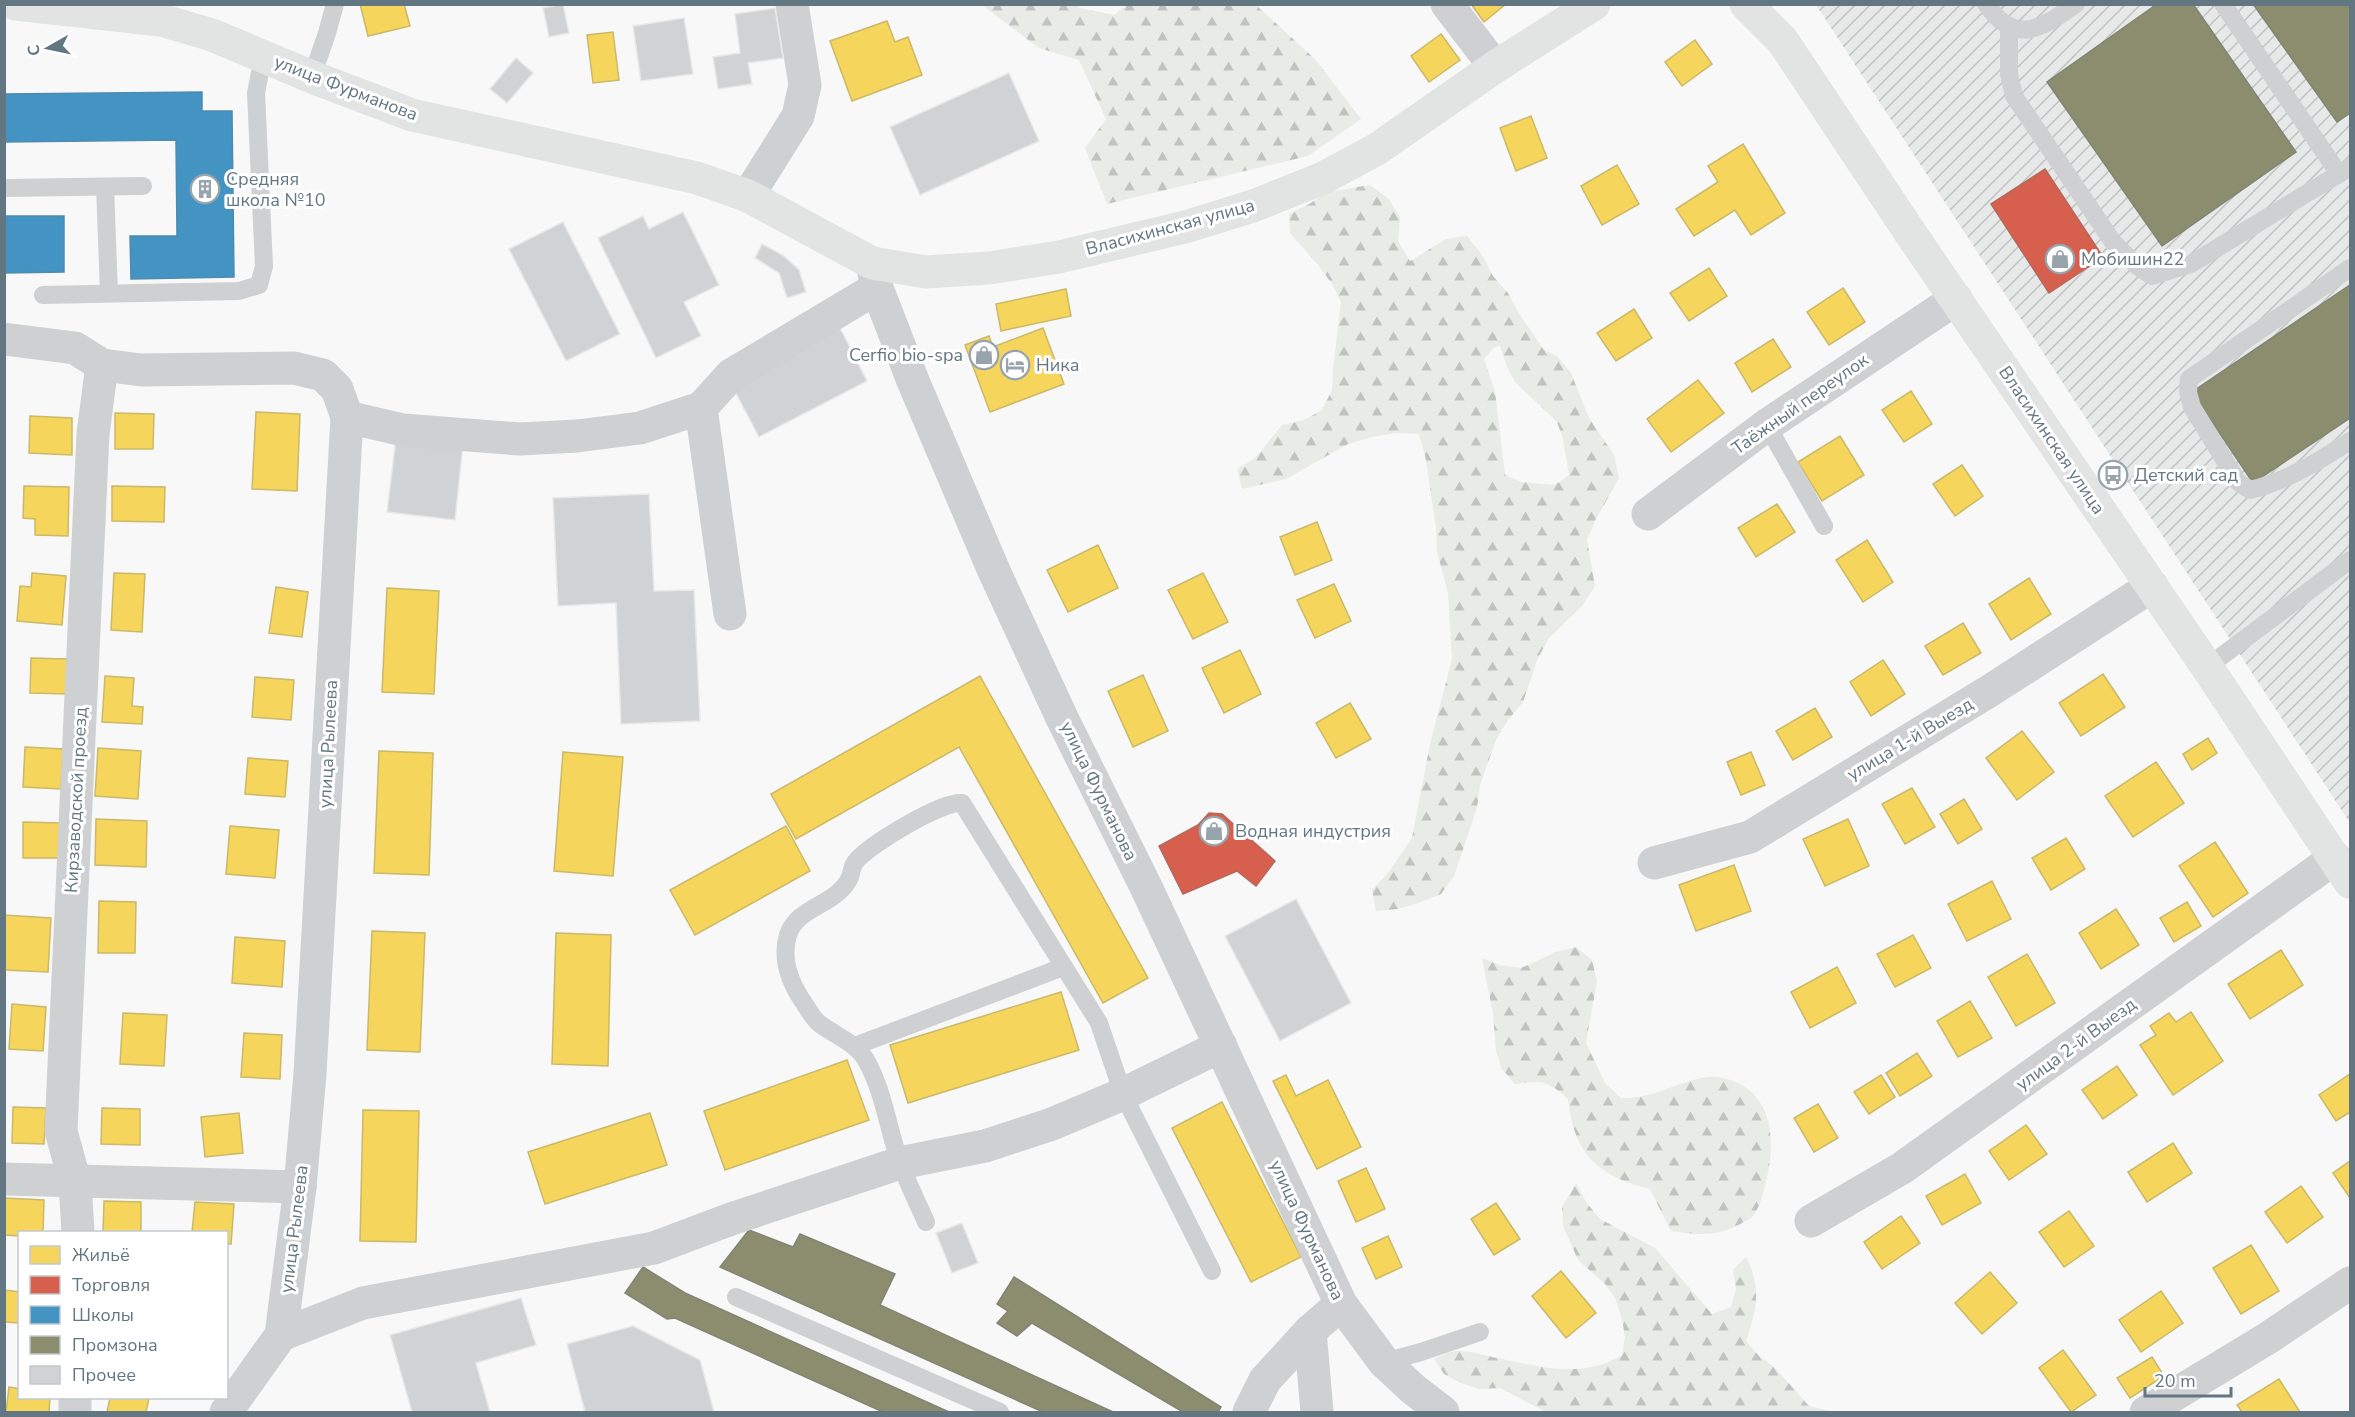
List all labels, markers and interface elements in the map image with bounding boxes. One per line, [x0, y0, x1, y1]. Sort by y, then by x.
north arrow [18, 18, 78, 78]
text: С [22, 43, 46, 57]
street label: улица Фурманова [271, 50, 421, 126]
place label: Средняя школа №10 [226, 167, 326, 212]
building icon: Средняя школа №10 [189, 173, 221, 205]
street label: Власихинская улица [1083, 193, 1257, 261]
shop icon: Мобишин22 [2044, 243, 2076, 275]
place label: Мобишин22 [2081, 247, 2184, 271]
shop icon: Cerfio bio-spa [968, 339, 1000, 371]
place label: Cerfio bio-spa [849, 343, 963, 367]
street label: Таёжный переулок [1727, 348, 1873, 460]
hotel icon: Ника [999, 349, 1031, 381]
place label: Ника [1036, 353, 1079, 377]
street label: Власихинская улица [1993, 361, 2111, 519]
bus stop icon: Детский сад [2097, 459, 2129, 491]
place label: Детский сад [2134, 463, 2239, 487]
street label: улица Рылеева [313, 679, 343, 809]
street label: улица 1-й Выезд [1842, 692, 1978, 786]
street label: Кирзаводской проезд [59, 706, 93, 894]
street label: улица Фурманова [1055, 717, 1143, 865]
shop icon: Водная индустрия [1198, 815, 1230, 847]
place label: Водная индустрия [1235, 819, 1391, 843]
street label: улица 2-й Выезд [2011, 992, 2141, 1096]
street label: улица Фурманова [1264, 1156, 1350, 1304]
street label: улица Рылеева [274, 1164, 314, 1294]
legend [18, 1231, 228, 1399]
text: Жильё [72, 1243, 130, 1267]
text: Торговля [72, 1273, 150, 1297]
text: Школы [72, 1303, 134, 1327]
text: Промзона [72, 1333, 158, 1357]
scale bar [2145, 1360, 2230, 1398]
text: Прочее [72, 1363, 136, 1387]
text: 20 m [2154, 1369, 2196, 1393]

